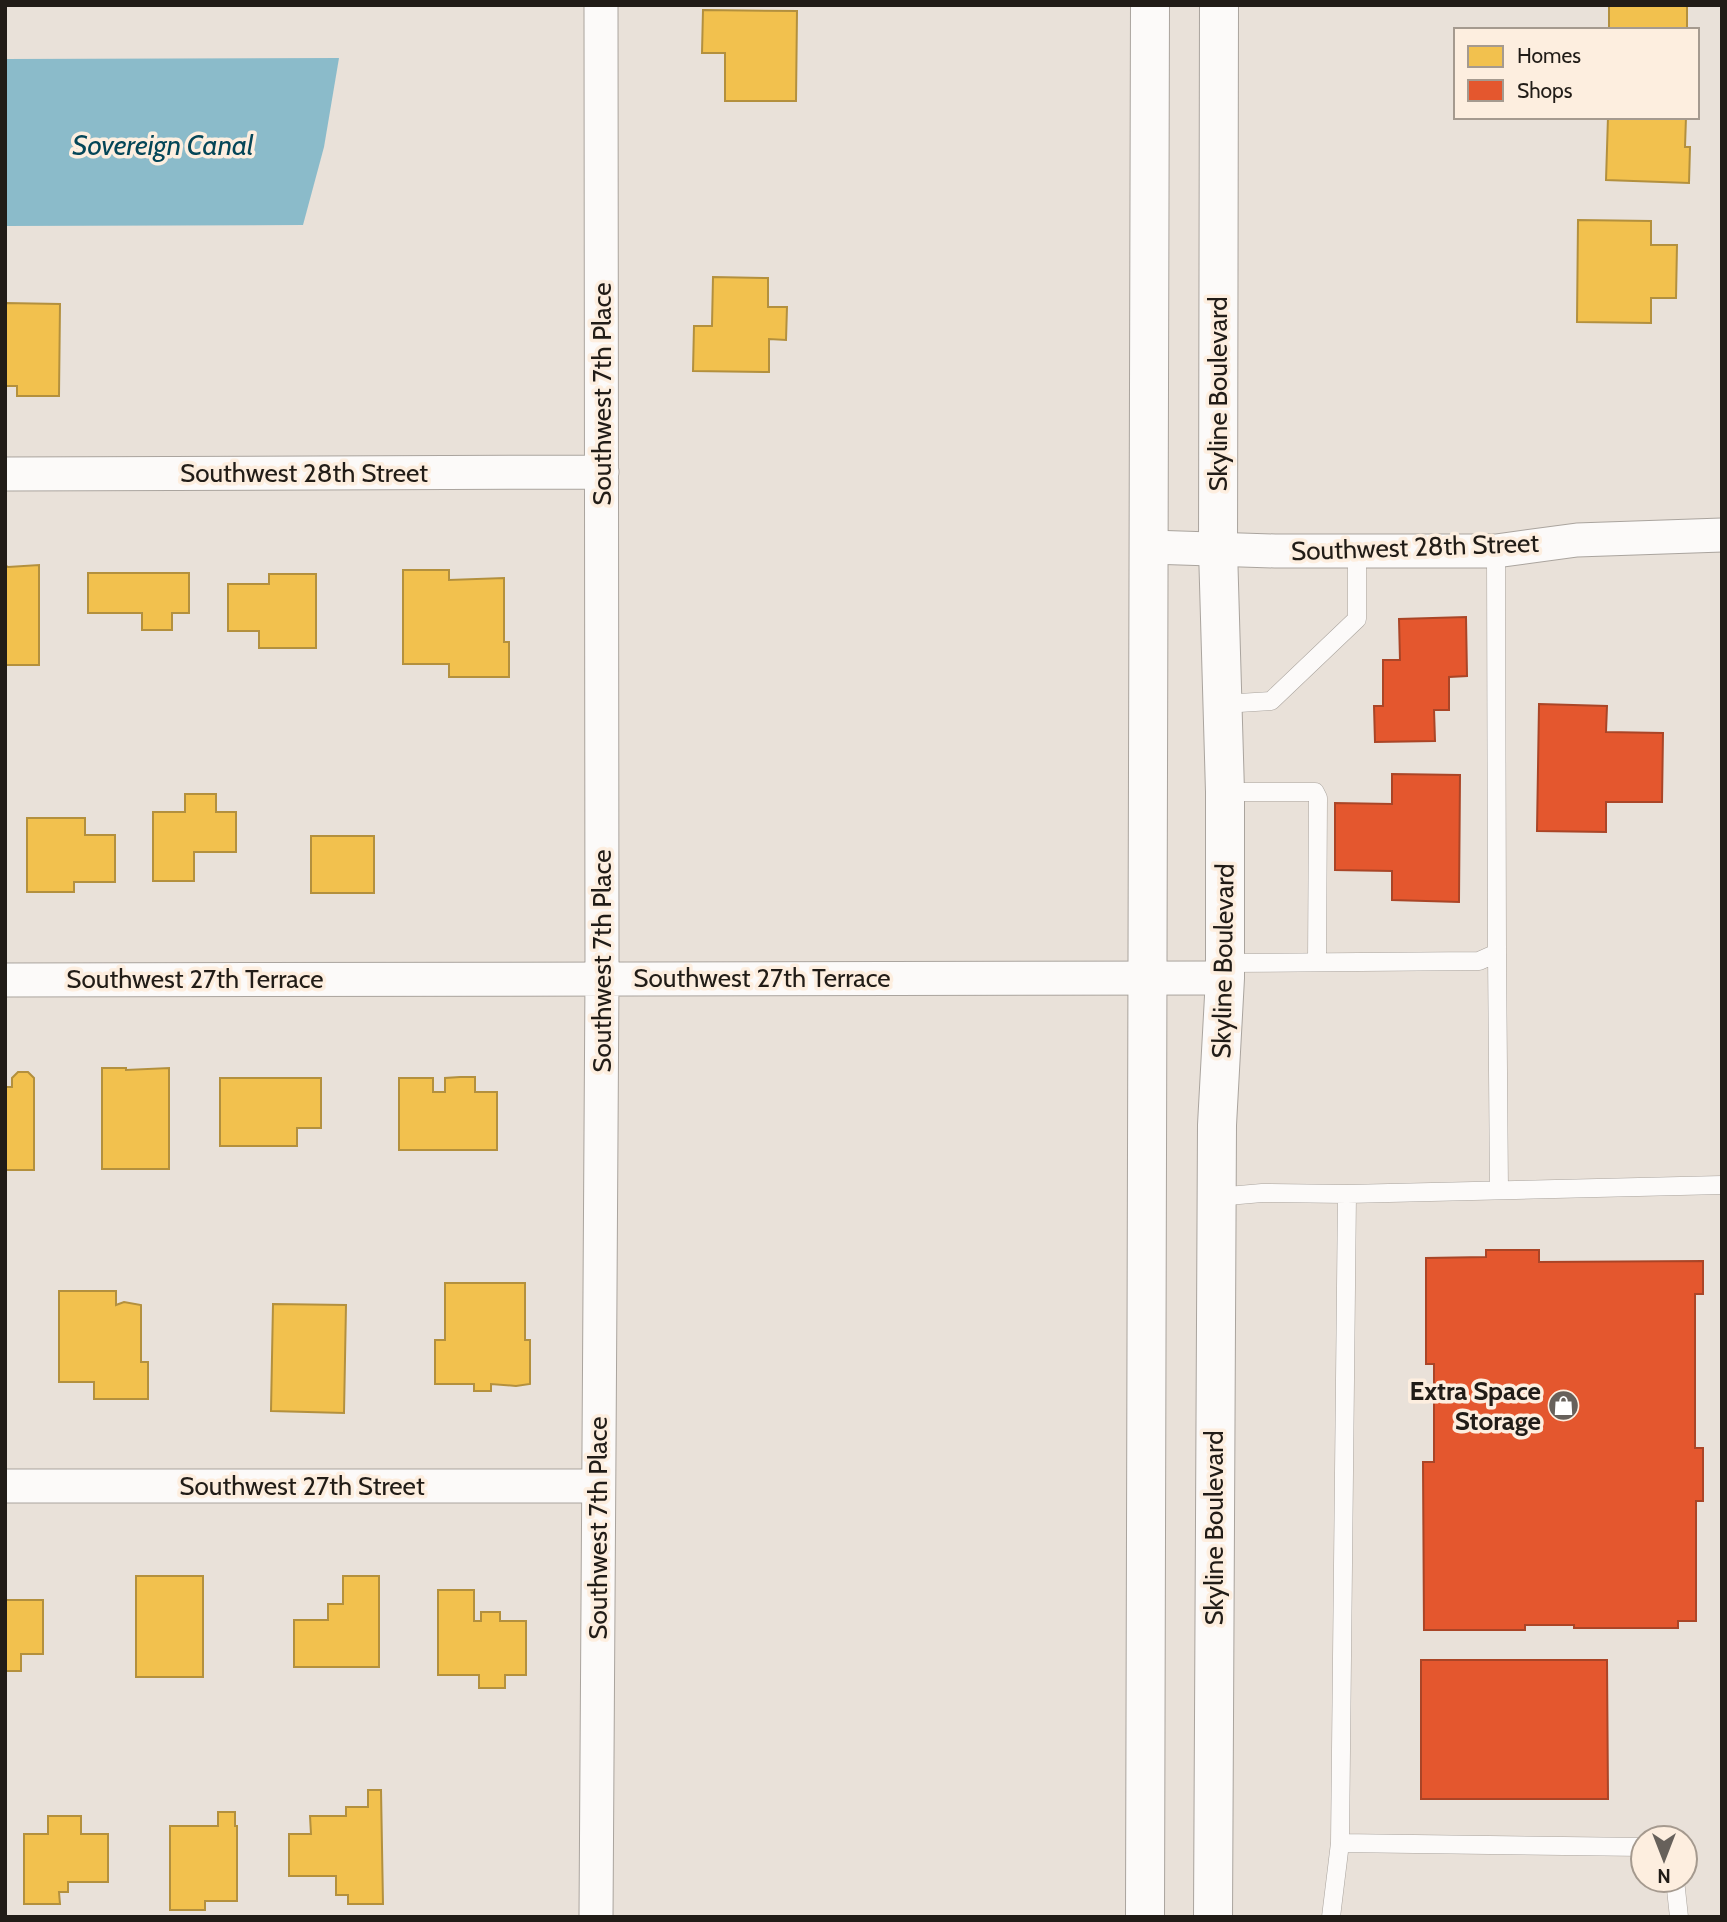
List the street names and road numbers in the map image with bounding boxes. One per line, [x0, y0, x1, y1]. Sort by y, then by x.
street label: Southwest 7th Place [586, 282, 618, 506]
street label: Skyline Boulevard [1202, 296, 1234, 492]
street label: Southwest 28th Street [180, 457, 428, 489]
street label: Southwest 28th Street [1290, 527, 1540, 567]
street label: Southwest 7th Place [586, 849, 618, 1073]
street label: Skyline Boulevard [1205, 863, 1241, 1059]
street label: Southwest 27th Terrace [633, 962, 891, 994]
street label: Southwest 27th Terrace [66, 963, 324, 995]
street label: Southwest 7th Place [582, 1416, 614, 1640]
street label: Skyline Boulevard [1198, 1430, 1230, 1626]
street label: Southwest 27th Street [179, 1470, 425, 1502]

